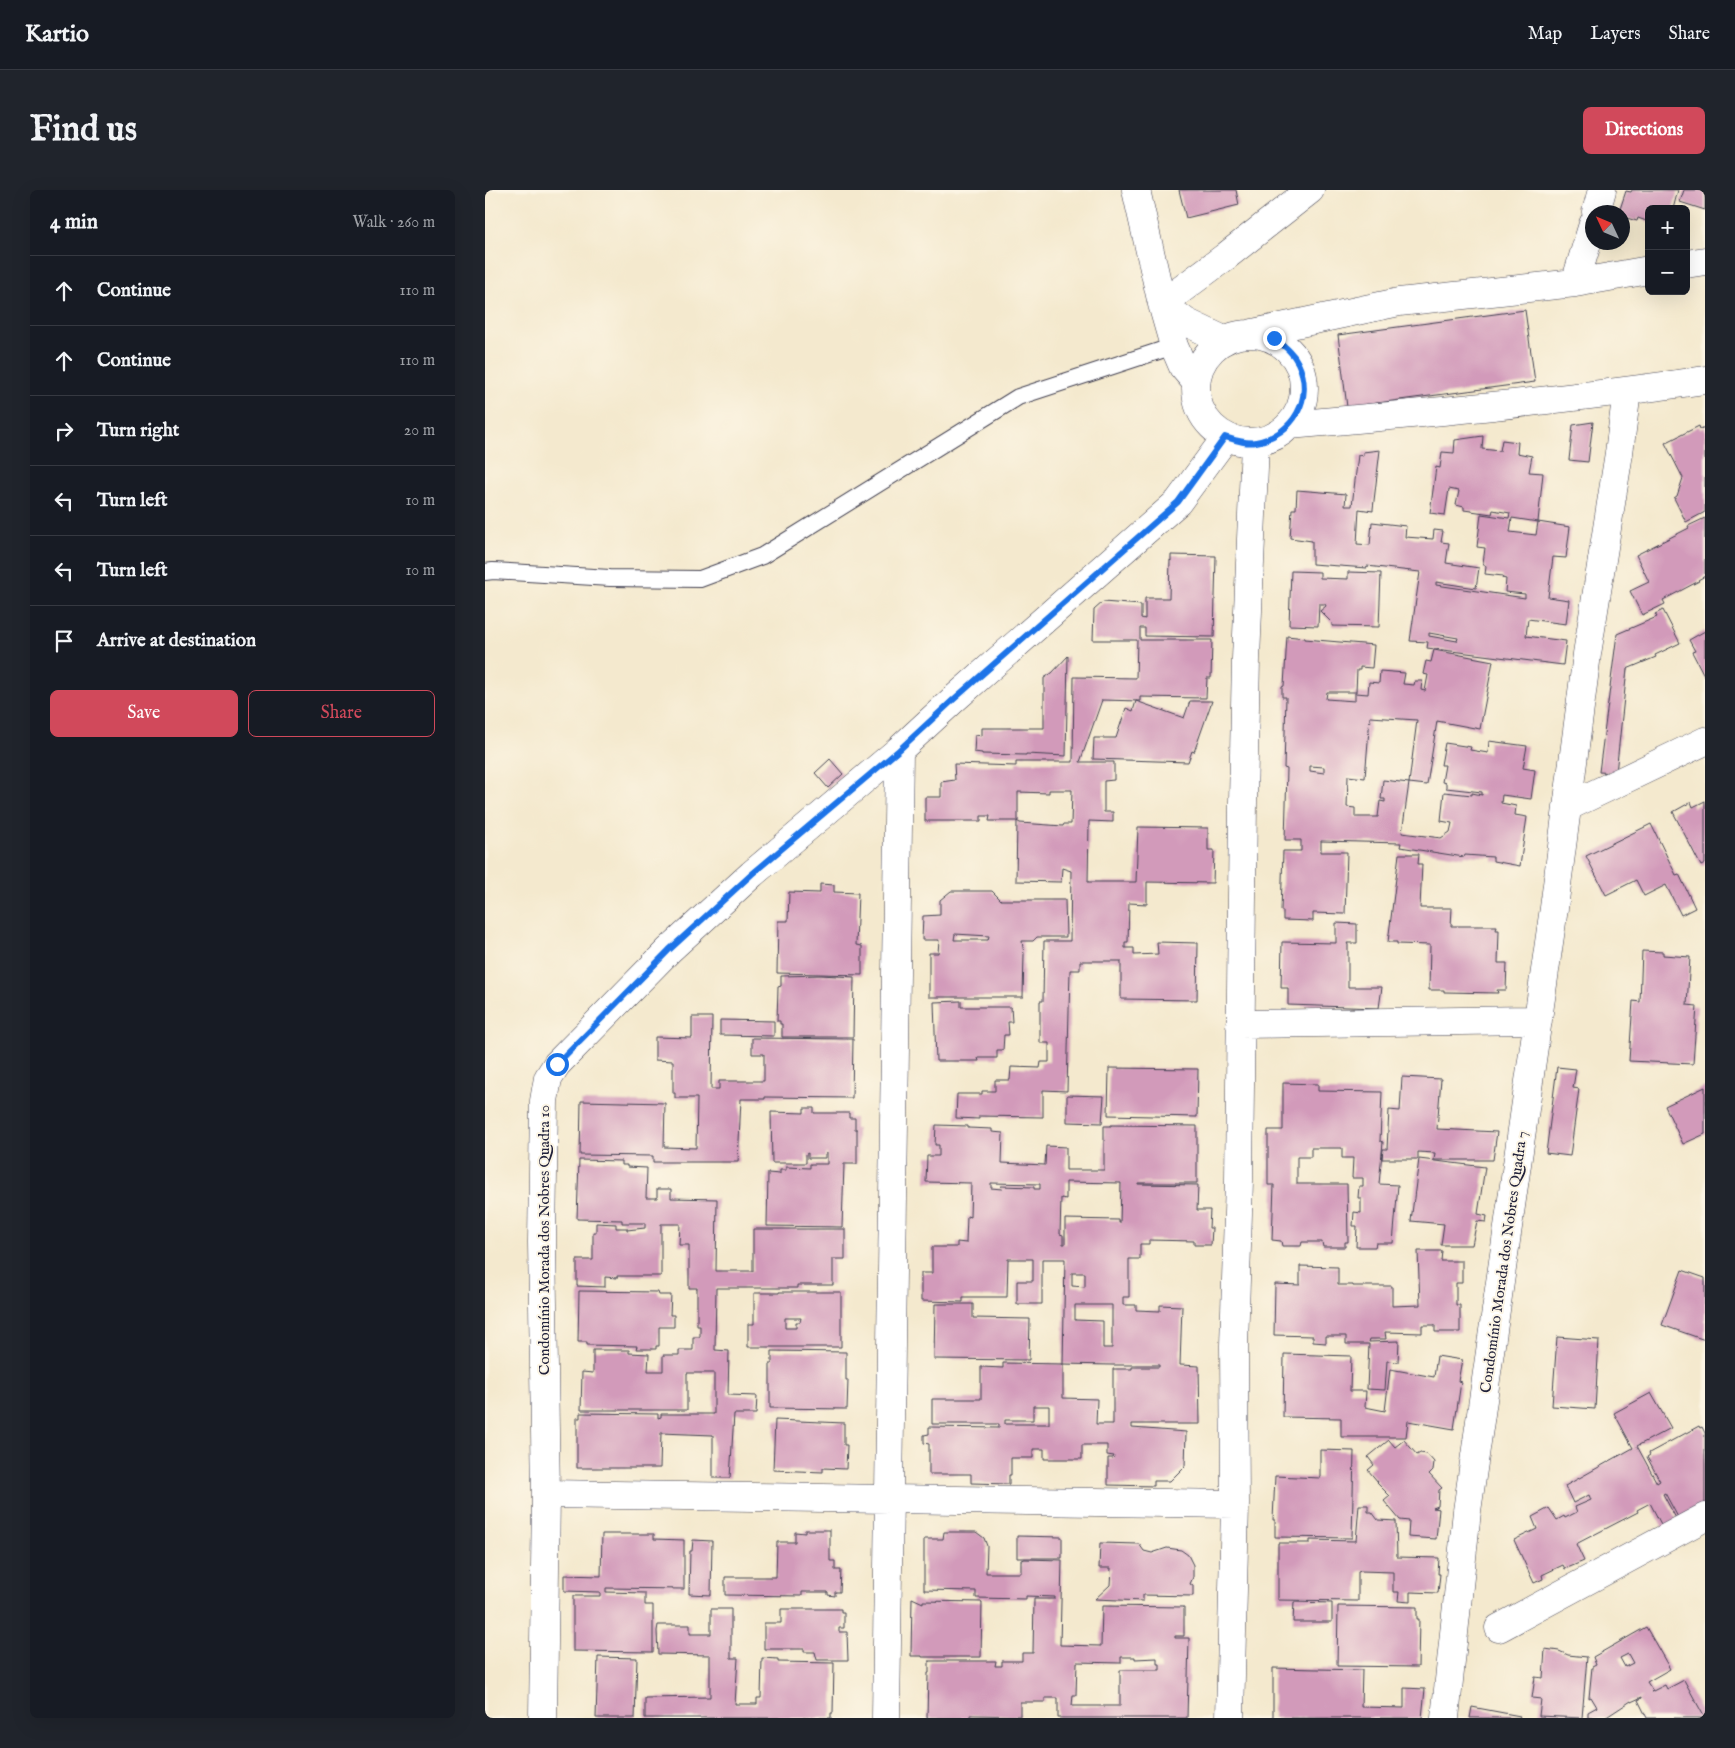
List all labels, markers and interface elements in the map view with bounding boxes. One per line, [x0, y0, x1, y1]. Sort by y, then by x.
text: Kartio [25, 19, 89, 50]
text: Map [1528, 23, 1562, 46]
text: Layers [1590, 23, 1641, 46]
text: Share [1669, 23, 1710, 46]
button: Directions [1583, 107, 1705, 154]
text: Find us [30, 108, 137, 153]
north arrow [1585, 205, 1630, 250]
map controls [1645, 205, 1690, 295]
button: + [1645, 205, 1690, 250]
text: 4 min [50, 209, 98, 236]
text: Walk · 260 m [352, 213, 435, 233]
button: − [1645, 250, 1690, 295]
icon: ahead [50, 277, 78, 305]
text: Continue [97, 279, 171, 303]
text: 110 m [399, 281, 435, 301]
route end [1263, 327, 1286, 350]
icon: ahead [50, 347, 78, 375]
text: Continue [97, 349, 171, 373]
text: 110 m [399, 351, 435, 371]
icon: right [50, 417, 78, 445]
text: Turn right [97, 419, 179, 443]
text: 20 m [404, 421, 435, 441]
icon: left [50, 487, 78, 515]
text: Turn left [97, 489, 168, 513]
text: 10 m [405, 491, 435, 511]
icon: left [50, 557, 78, 585]
text: Turn left [97, 559, 168, 583]
text: 10 m [405, 561, 435, 581]
icon: arrive [50, 627, 78, 655]
text: Arrive at destination [97, 629, 256, 653]
button: Save [50, 690, 238, 737]
button: Share [248, 690, 435, 737]
route start [546, 1053, 569, 1076]
street label: Condomínio Morada dos Nobres Quadra 10 [535, 1105, 554, 1375]
street label: Condomínio Morada dos Nobres Quadra 7 [1476, 1130, 1532, 1394]

